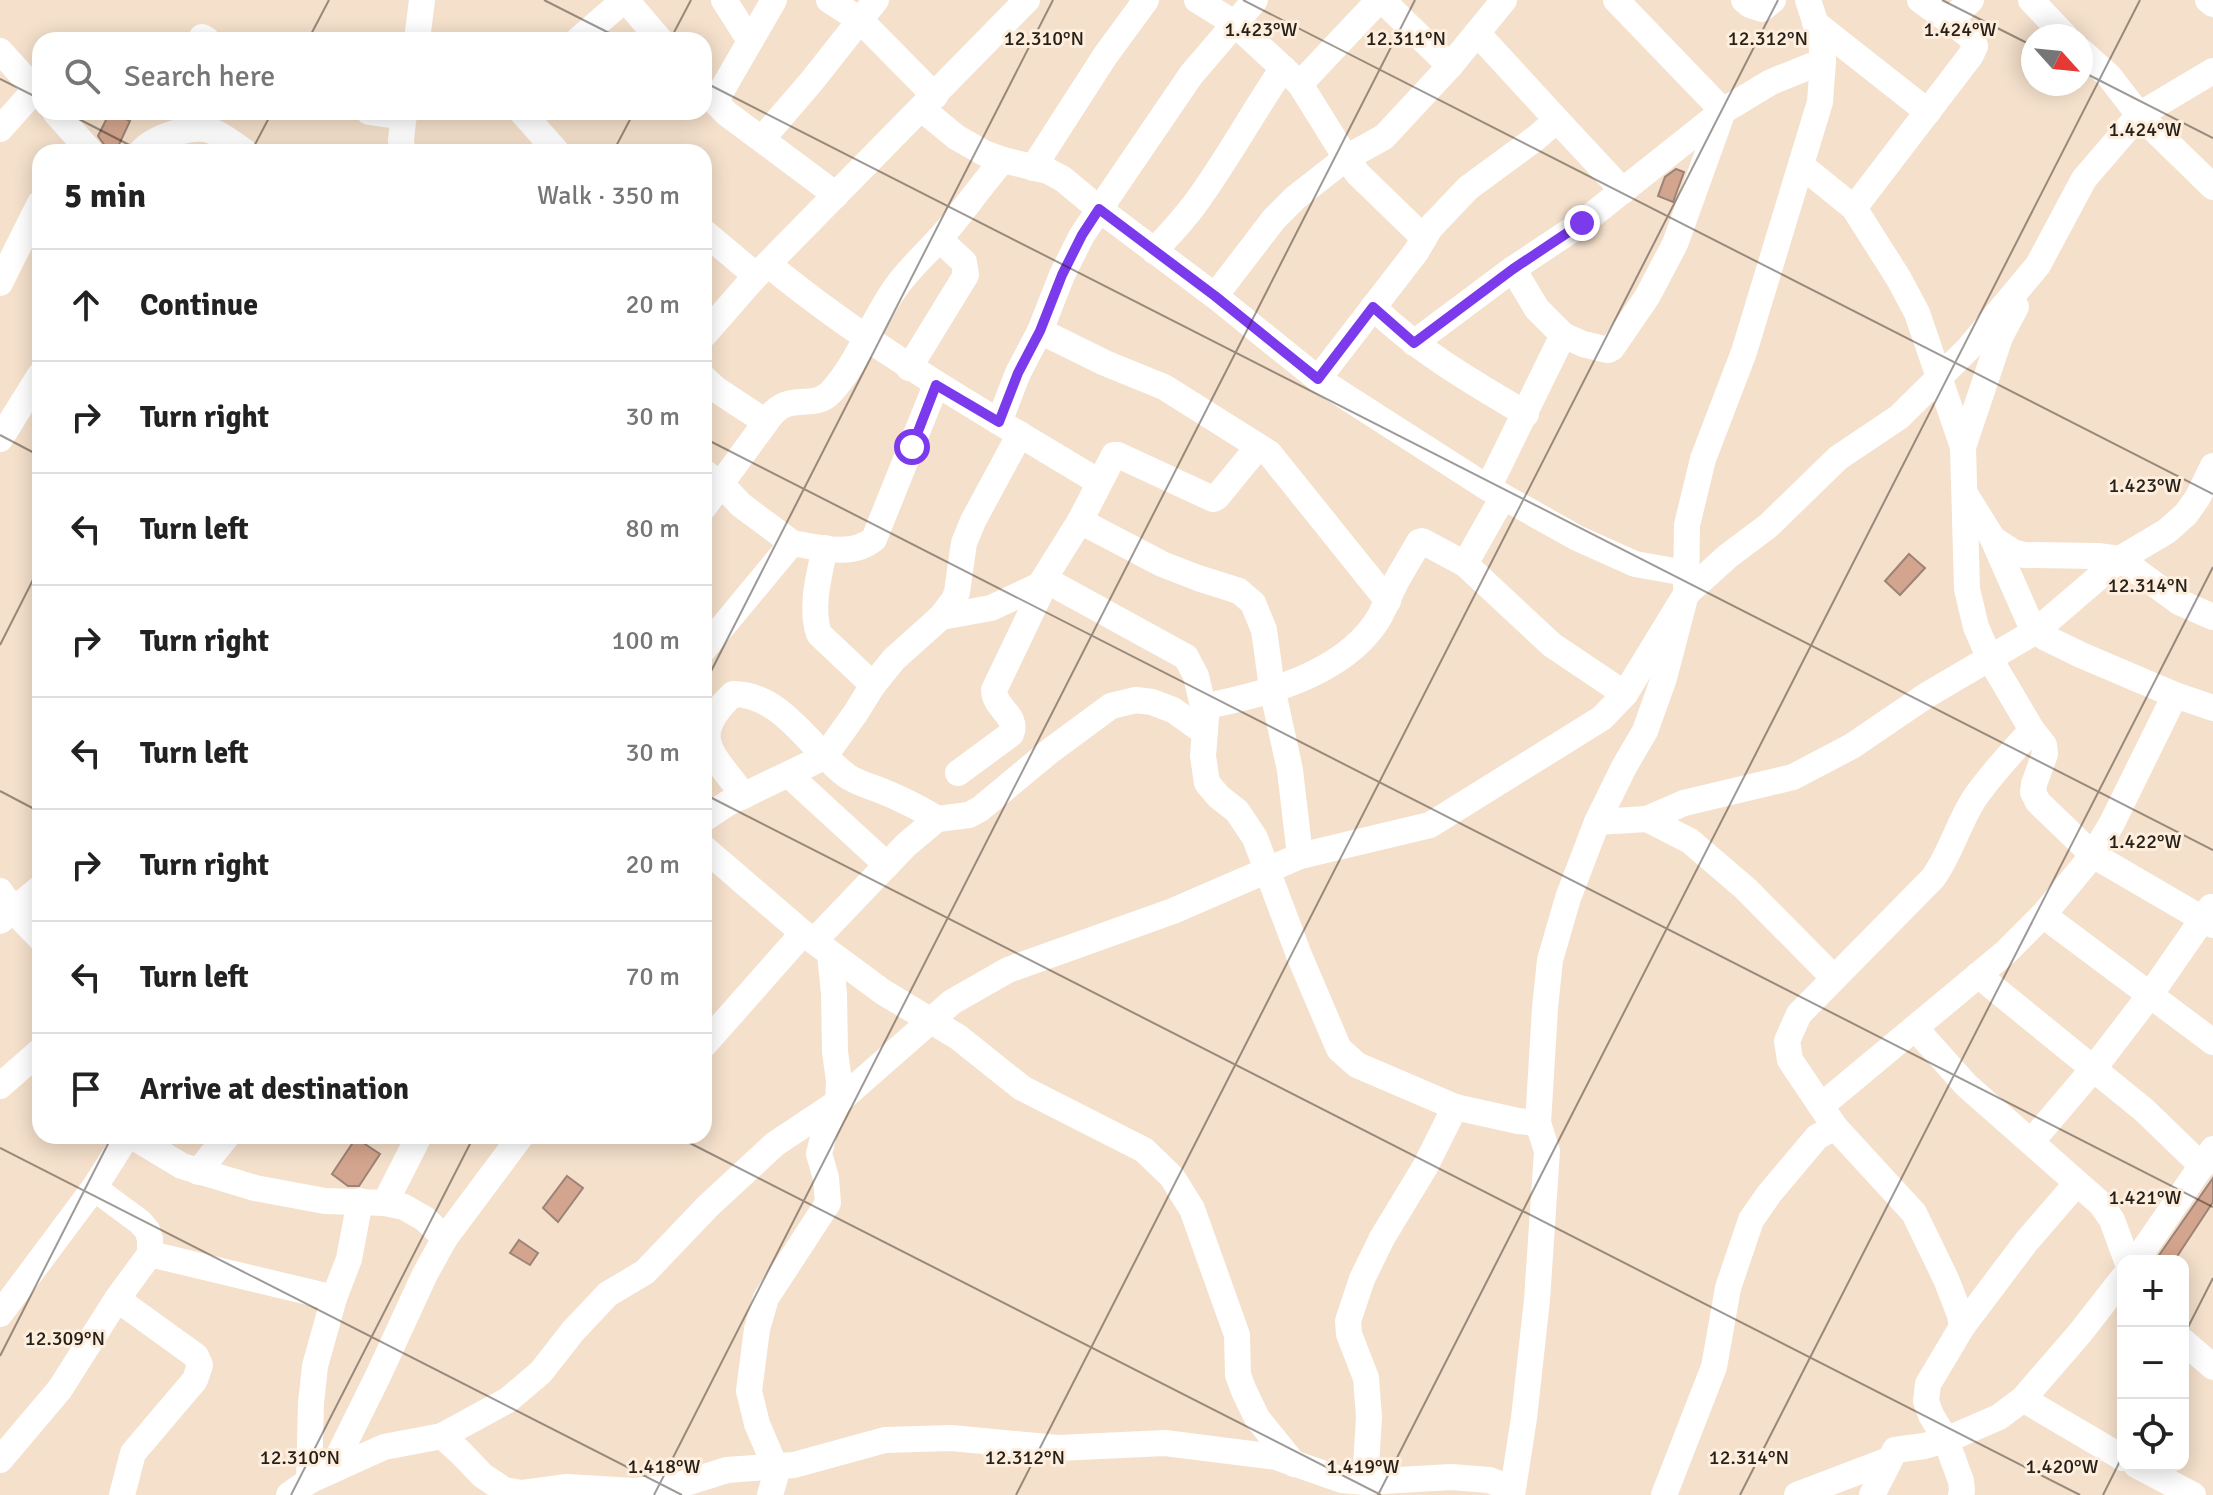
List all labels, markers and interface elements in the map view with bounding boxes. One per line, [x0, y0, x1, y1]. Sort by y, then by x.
text: 1.423°W [1225, 17, 1297, 42]
text: 1.424°W [1924, 17, 1996, 42]
north arrow [2021, 24, 2093, 96]
text: 12.310°N [1004, 26, 1084, 51]
text: 12.311°N [1366, 26, 1446, 51]
text: 12.312°N [1728, 26, 1808, 51]
search box [32, 32, 712, 120]
icon: search [60, 54, 104, 98]
text: Search here [124, 58, 275, 95]
text: 1.424°W [2109, 117, 2181, 142]
text: 5 min [64, 175, 146, 217]
text: Walk · 350 m [537, 180, 680, 212]
route end [1564, 205, 1600, 241]
icon: ahead [64, 283, 108, 327]
text: Continue [140, 287, 258, 324]
text: 20 m [625, 289, 680, 321]
icon: right [64, 395, 108, 439]
text: Turn right [140, 399, 269, 436]
text: 30 m [625, 401, 680, 433]
route start [894, 429, 930, 465]
text: 1.423°W [2109, 473, 2181, 498]
icon: left [64, 507, 108, 551]
text: Turn left [140, 511, 249, 548]
text: 80 m [625, 513, 680, 545]
text: 12.314°N [2108, 573, 2188, 598]
icon: right [64, 619, 108, 663]
text: Turn right [140, 623, 269, 660]
text: 100 m [611, 625, 680, 657]
icon: left [64, 731, 108, 775]
text: Turn left [140, 735, 249, 772]
text: 30 m [625, 737, 680, 769]
text: 1.422°W [2109, 829, 2181, 854]
icon: right [64, 843, 108, 887]
text: Turn right [140, 847, 269, 884]
text: 20 m [625, 849, 680, 881]
icon: left [64, 955, 108, 999]
text: Turn left [140, 959, 249, 996]
text: 70 m [625, 961, 680, 993]
icon: arrive [64, 1067, 108, 1111]
text: Arrive at destination [140, 1071, 409, 1108]
text: 1.421°W [2109, 1185, 2181, 1210]
map controls [2117, 1255, 2189, 1471]
button: + [2117, 1255, 2189, 1327]
text: 12.309°N [25, 1326, 105, 1351]
button: − [2117, 1327, 2189, 1399]
button: locate [2117, 1399, 2189, 1471]
text: 12.310°N [260, 1445, 340, 1470]
text: 12.312°N [985, 1445, 1065, 1470]
text: 12.314°N [1709, 1445, 1789, 1470]
text: 1.418°W [628, 1454, 700, 1479]
text: 1.419°W [1327, 1454, 1399, 1479]
text: 1.420°W [2026, 1454, 2098, 1479]

